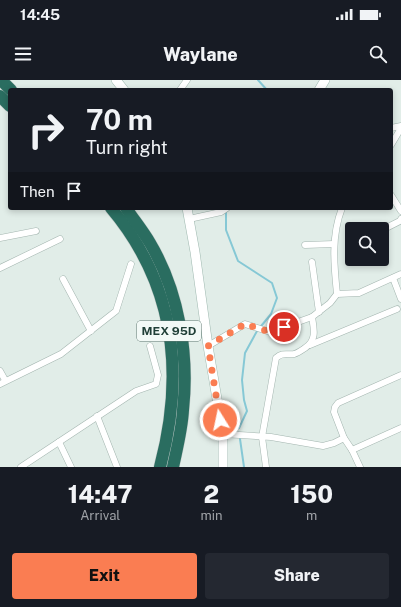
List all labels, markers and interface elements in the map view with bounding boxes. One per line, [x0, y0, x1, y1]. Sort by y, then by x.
text: 14:45 [20, 6, 60, 23]
icon: menu [12, 43, 34, 65]
icon: search [367, 43, 389, 65]
text: Waylane [163, 44, 238, 65]
text: 70 m [86, 103, 153, 136]
icon: right [20, 104, 72, 156]
text: Turn right [86, 137, 168, 158]
icon: arrive [63, 180, 85, 202]
text: Then [20, 183, 55, 200]
map controls [345, 222, 389, 266]
button: search [345, 222, 389, 266]
pin [267, 310, 301, 344]
icon: arrive [273, 316, 295, 338]
road number: MEX 95D [137, 321, 201, 341]
position arrow [199, 399, 241, 441]
text: 14:47 [68, 480, 133, 508]
text: 2 [204, 480, 219, 508]
text: 150 [290, 480, 333, 508]
text: Arrival [80, 508, 120, 523]
text: min [200, 508, 222, 523]
text: m [306, 508, 317, 523]
button: Exit [12, 553, 197, 599]
button: Share [205, 553, 389, 599]

